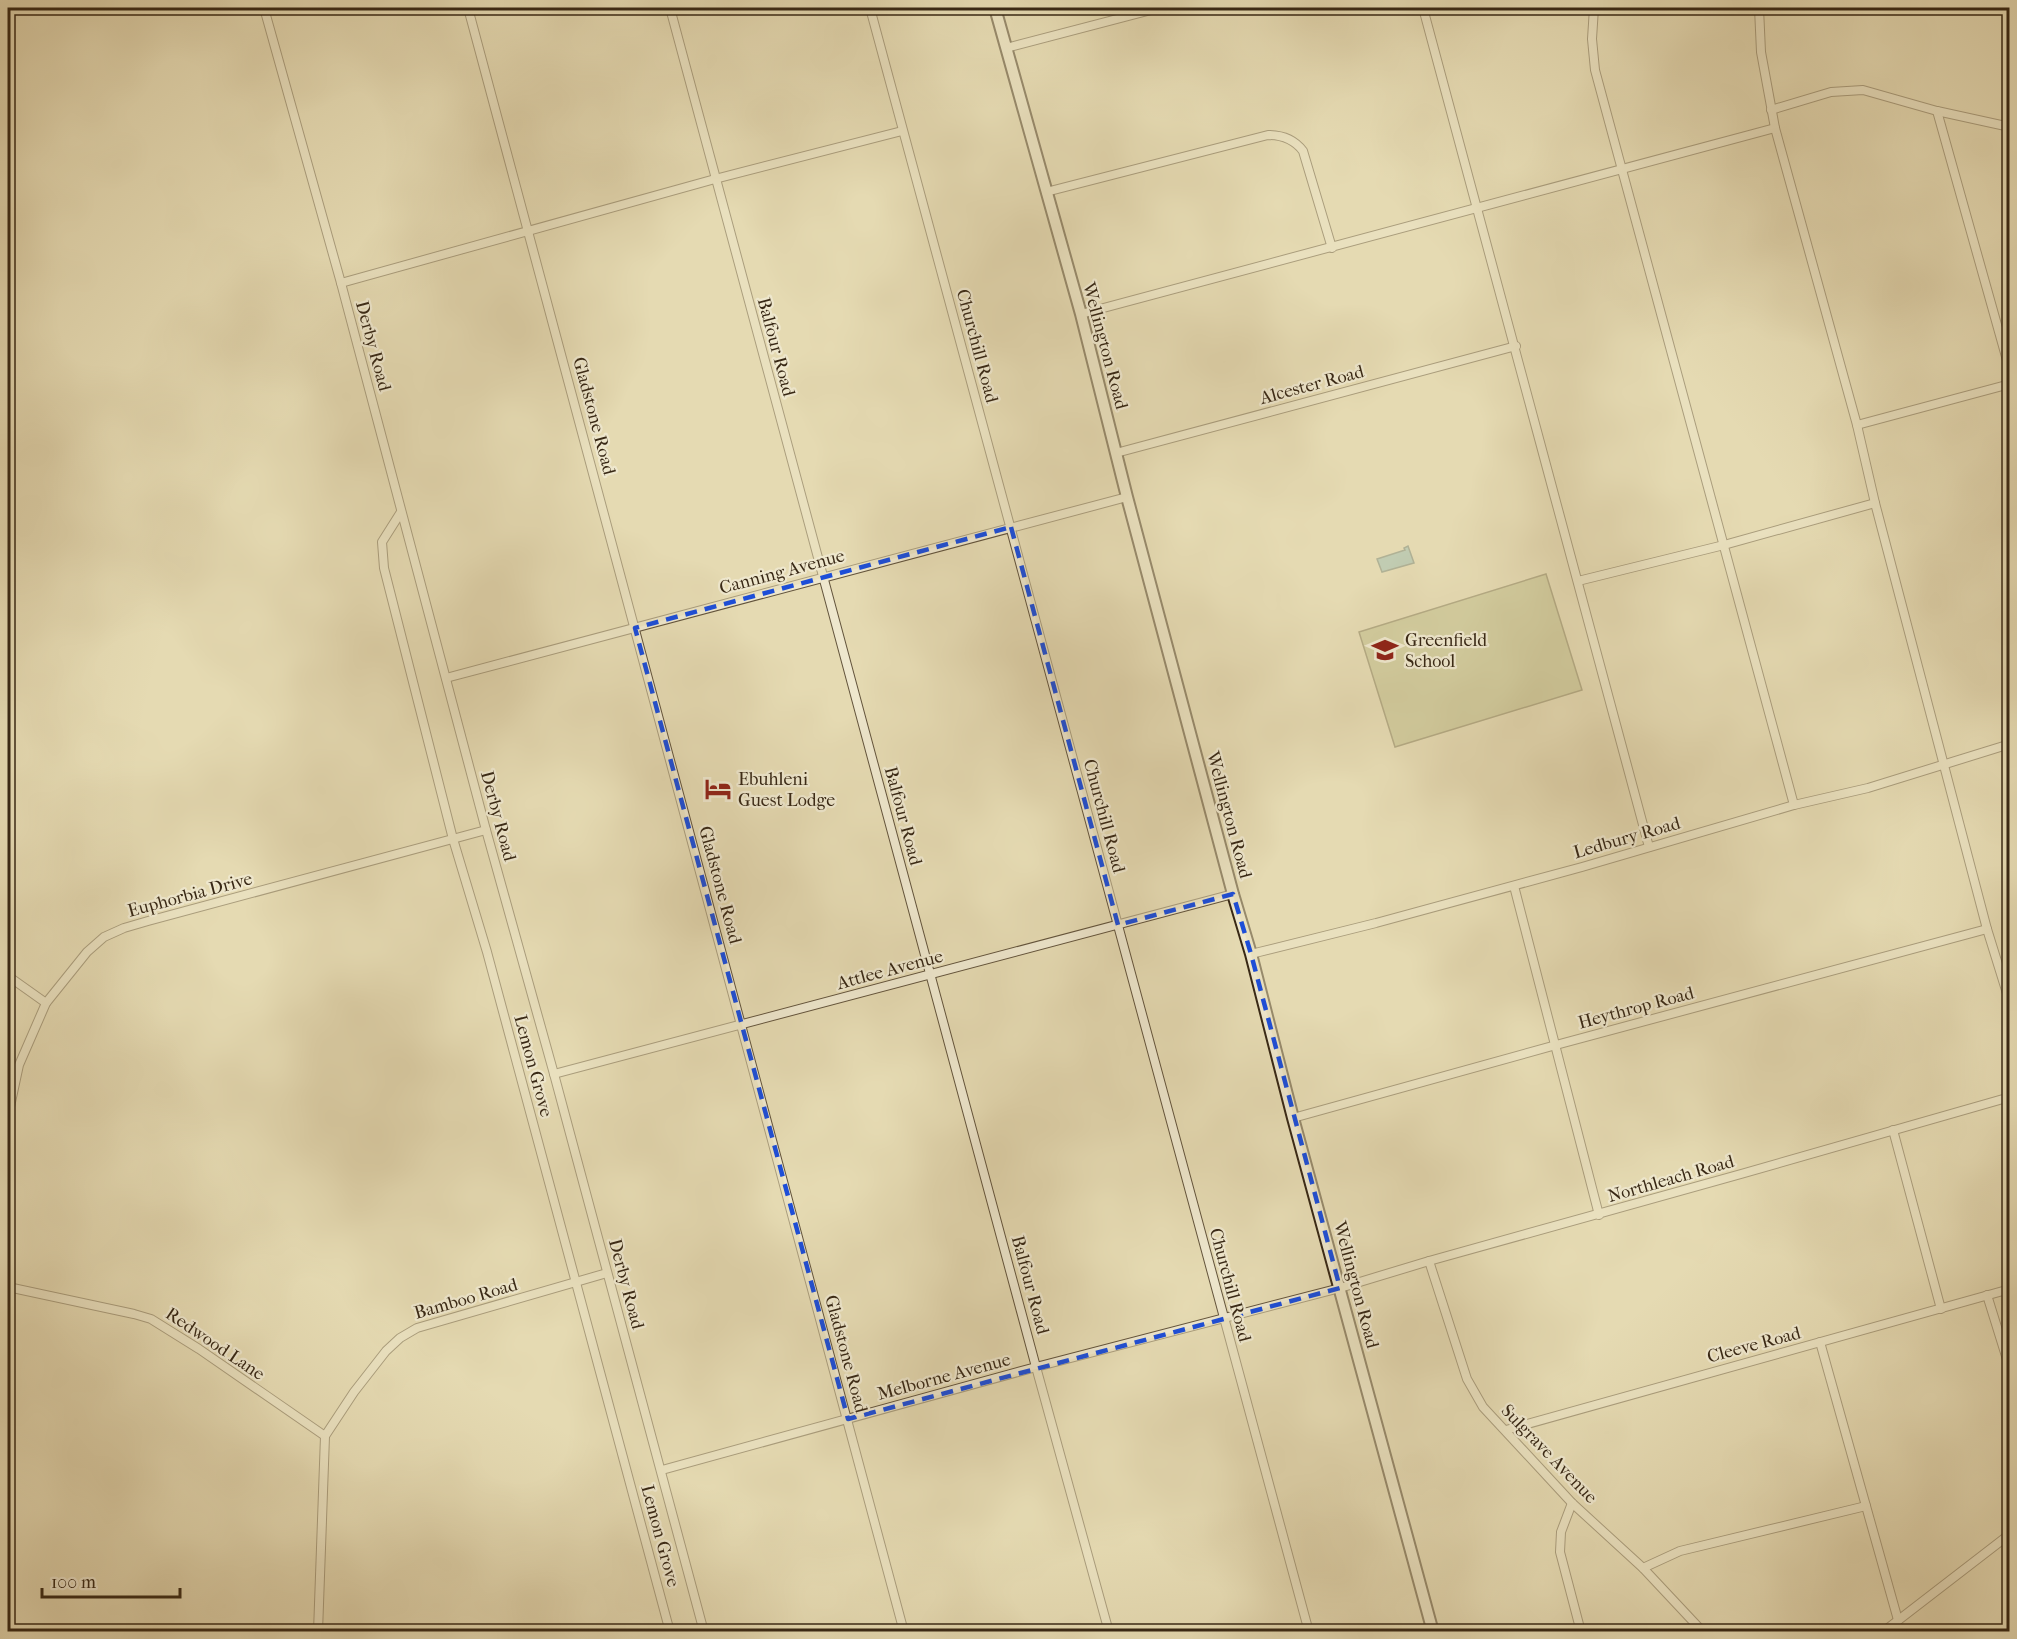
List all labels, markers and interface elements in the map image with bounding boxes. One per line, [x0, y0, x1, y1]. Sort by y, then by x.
street label: Wellington Road [1078, 279, 1132, 412]
street label: Churchill Road [952, 287, 1002, 405]
street label: Balfour Road [753, 295, 799, 399]
street label: Derby Road [351, 298, 395, 394]
street label: Gladstone Road [568, 355, 620, 477]
street label: Alcester Road [1257, 361, 1367, 409]
street label: Canning Avenue [717, 545, 847, 599]
place label: Greenfield School [1405, 630, 1487, 672]
school or university icon: Greenfield School [1370, 635, 1400, 665]
street label: Wellington Road [1202, 748, 1256, 881]
street label: Churchill Road [1079, 757, 1129, 875]
street label: Balfour Road [880, 764, 926, 868]
street label: Derby Road [476, 768, 520, 864]
place label: Ebuhleni Guest Lodge [738, 769, 835, 811]
hotel icon: Ebuhleni Guest Lodge [703, 774, 733, 804]
street label: Ledbury Road [1571, 813, 1683, 863]
street label: Gladstone Road [694, 824, 746, 946]
street label: Euphorbia Drive [125, 868, 255, 922]
street label: Attlee Avenue [834, 946, 945, 995]
street label: Heythrop Road [1576, 982, 1696, 1034]
street label: Lemon Grove [509, 1013, 557, 1119]
street label: Northleach Road [1605, 1151, 1737, 1207]
street label: Wellington Road [1329, 1218, 1383, 1351]
street label: Churchill Road [1205, 1226, 1255, 1344]
street label: Balfour Road [1007, 1233, 1053, 1337]
street label: Derby Road [604, 1236, 648, 1332]
street label: Bamboo Road [412, 1274, 520, 1324]
street label: Gladstone Road [820, 1293, 872, 1415]
street label: Redwood Lane [162, 1303, 269, 1385]
street label: Cleeve Road [1705, 1322, 1803, 1368]
street label: Melborne Avenue [875, 1349, 1013, 1405]
street label: Sulgrave Avenue [1497, 1400, 1602, 1508]
street label: Lemon Grove [636, 1483, 684, 1589]
scale bar [42, 1561, 180, 1599]
text: 100 m [51, 1572, 96, 1593]

